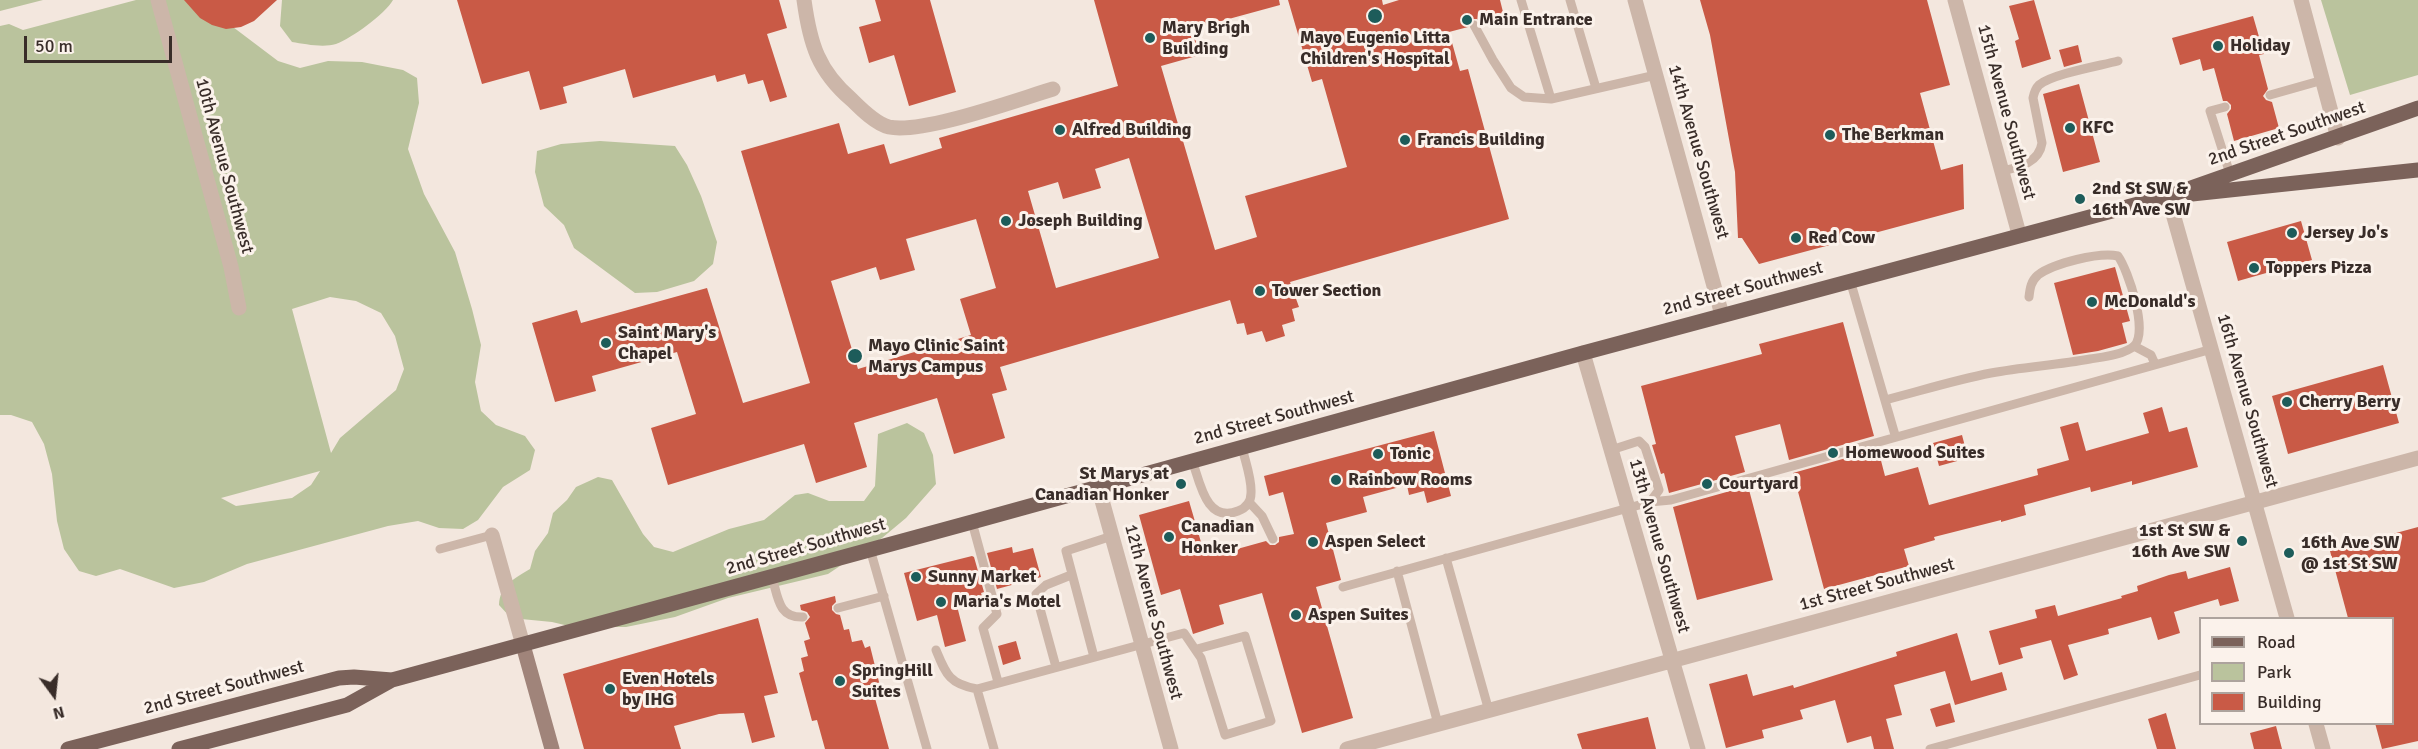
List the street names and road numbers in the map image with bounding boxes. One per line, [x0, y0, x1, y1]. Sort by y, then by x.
street label: 15th Avenue Southwest [1972, 22, 2040, 202]
street label: 14th Avenue Southwest [1663, 62, 1733, 242]
street label: 10th Avenue Southwest [190, 76, 258, 256]
street label: 2nd Street Southwest [2206, 97, 2368, 171]
street label: 2nd Street Southwest [1661, 257, 1825, 321]
street label: 16th Avenue Southwest [2212, 311, 2282, 491]
street label: 2nd Street Southwest [1192, 386, 1356, 450]
street label: 13th Avenue Southwest [1624, 456, 1694, 636]
street label: 2nd Street Southwest [724, 514, 888, 580]
street label: 12th Avenue Southwest [1119, 522, 1187, 702]
street label: 1st Street Southwest [1797, 554, 1957, 616]
street label: 2nd Street Southwest [142, 656, 306, 720]

